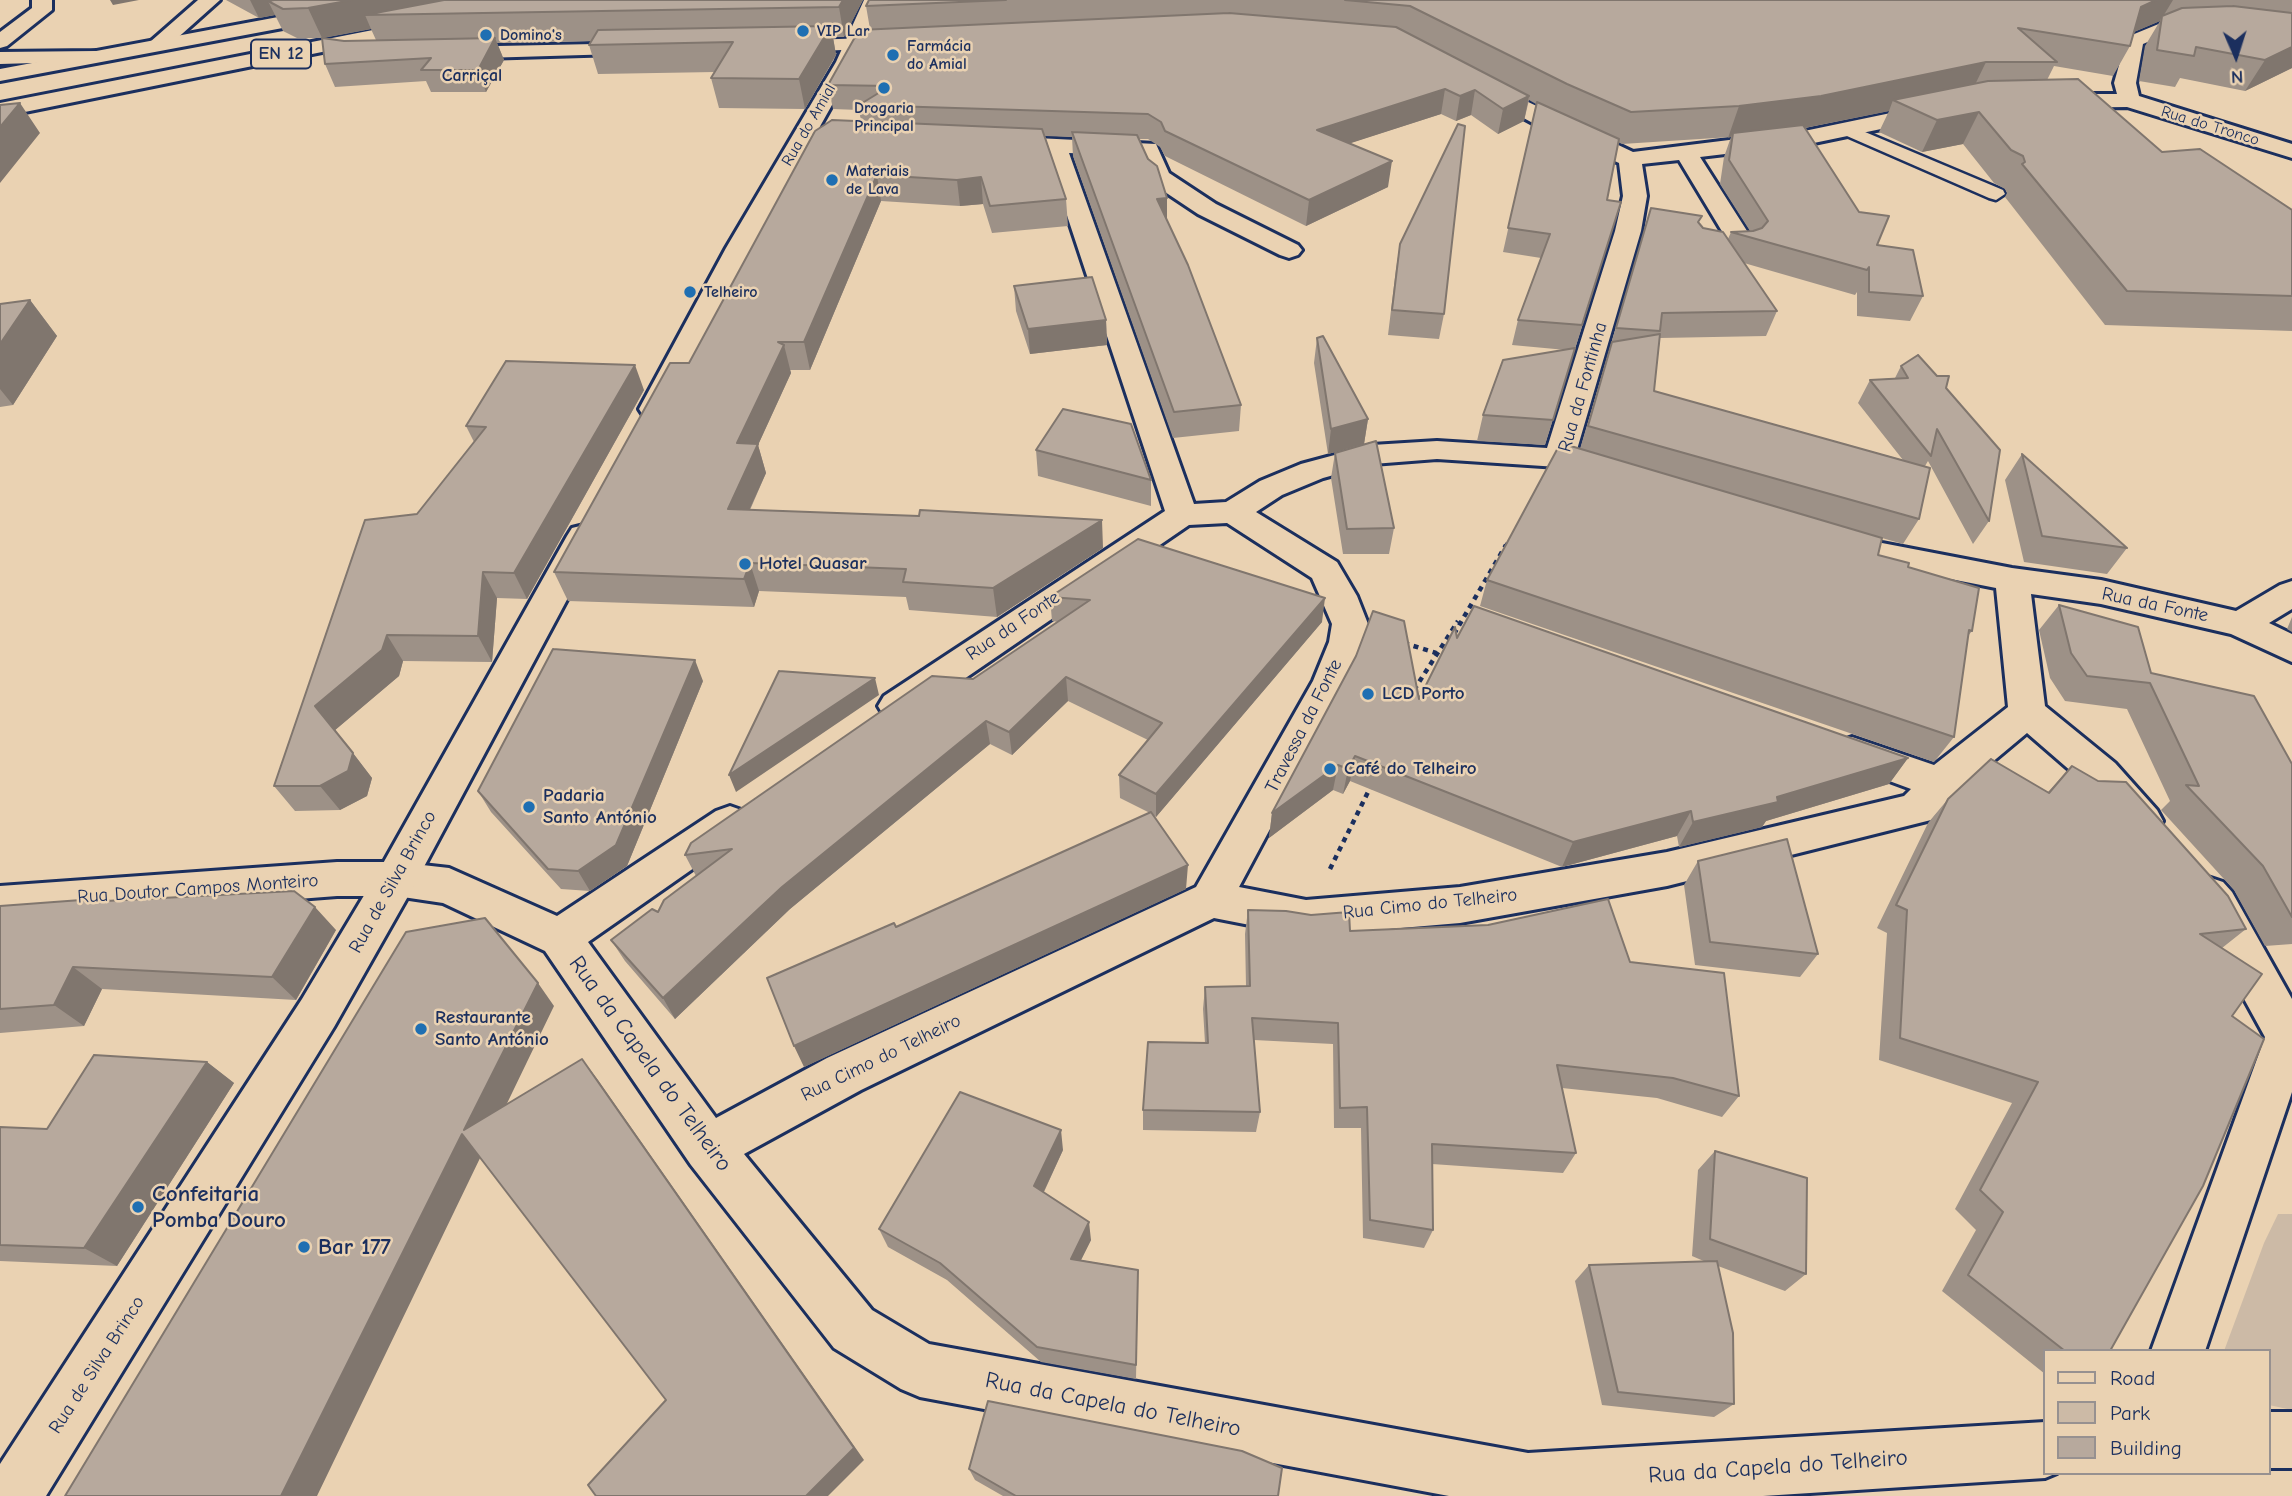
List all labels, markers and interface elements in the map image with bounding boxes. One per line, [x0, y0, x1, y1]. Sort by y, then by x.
place label: VIP Lar [817, 21, 869, 41]
north arrow [2201, 21, 2271, 91]
marker: VIP Lar [795, 23, 811, 39]
place label: Domino's [500, 25, 562, 45]
marker: Domino's [478, 27, 494, 43]
place label: Farmácia do Amial [907, 36, 971, 74]
road number: EN 12 [251, 40, 311, 68]
marker: Farmácia do Amial [885, 47, 901, 63]
district label: Carriçal [442, 65, 502, 87]
text: N [2230, 66, 2244, 88]
marker: Drogaria Principal [876, 80, 892, 96]
street label: Rua do Amial [778, 81, 840, 169]
place label: Drogaria Principal [854, 98, 914, 136]
street label: Rua do Tronco [2159, 102, 2261, 150]
place label: Materiais de Lava [846, 161, 909, 199]
marker: Materiais de Lava [824, 172, 840, 188]
place label: Telheiro [704, 282, 757, 302]
marker: Telheiro [682, 284, 698, 300]
street label: Rua da Fontinha [1554, 319, 1612, 455]
place label: Hotel Quasar [759, 553, 867, 575]
marker: Hotel Quasar [737, 556, 753, 572]
street label: Rua da Fonte [2100, 583, 2210, 627]
street label: Rua da Fonte [962, 586, 1064, 666]
street label: Travessa da Fonte [1260, 655, 1348, 797]
place label: LCD Porto [1382, 683, 1465, 705]
marker: LCD Porto [1360, 686, 1376, 702]
place label: Café do Telheiro [1344, 758, 1477, 780]
marker: Café do Telheiro [1322, 761, 1338, 777]
place label: Padaria Santo António [543, 785, 657, 829]
marker: Padaria Santo António [521, 799, 537, 815]
street label: Rua de Silva Brinco [344, 807, 442, 957]
street label: Rua Doutor Campos Monteiro [77, 869, 319, 909]
street label: Rua Cimo do Telheiro [1342, 884, 1518, 924]
street label: Rua da Capela do Telheiro [562, 951, 738, 1177]
place label: Restaurante Santo António [435, 1007, 549, 1051]
street label: Rua Cimo do Telheiro [797, 1009, 965, 1107]
marker: Restaurante Santo António [413, 1021, 429, 1037]
place label: Confeitaria Pomba Douro [152, 1180, 286, 1234]
marker: Confeitaria Pomba Douro [130, 1199, 146, 1215]
place label: Bar 177 [318, 1233, 391, 1261]
marker: Bar 177 [296, 1239, 312, 1255]
street label: Rua de Silva Brinco [44, 1292, 150, 1438]
legend [2044, 1349, 2271, 1475]
text: Road [2110, 1366, 2155, 1390]
street label: Rua da Capela do Telheiro [983, 1367, 1243, 1443]
text: Park [2110, 1401, 2150, 1425]
text: Building [2110, 1436, 2182, 1460]
street label: Rua da Capela do Telheiro [1647, 1444, 1909, 1490]

